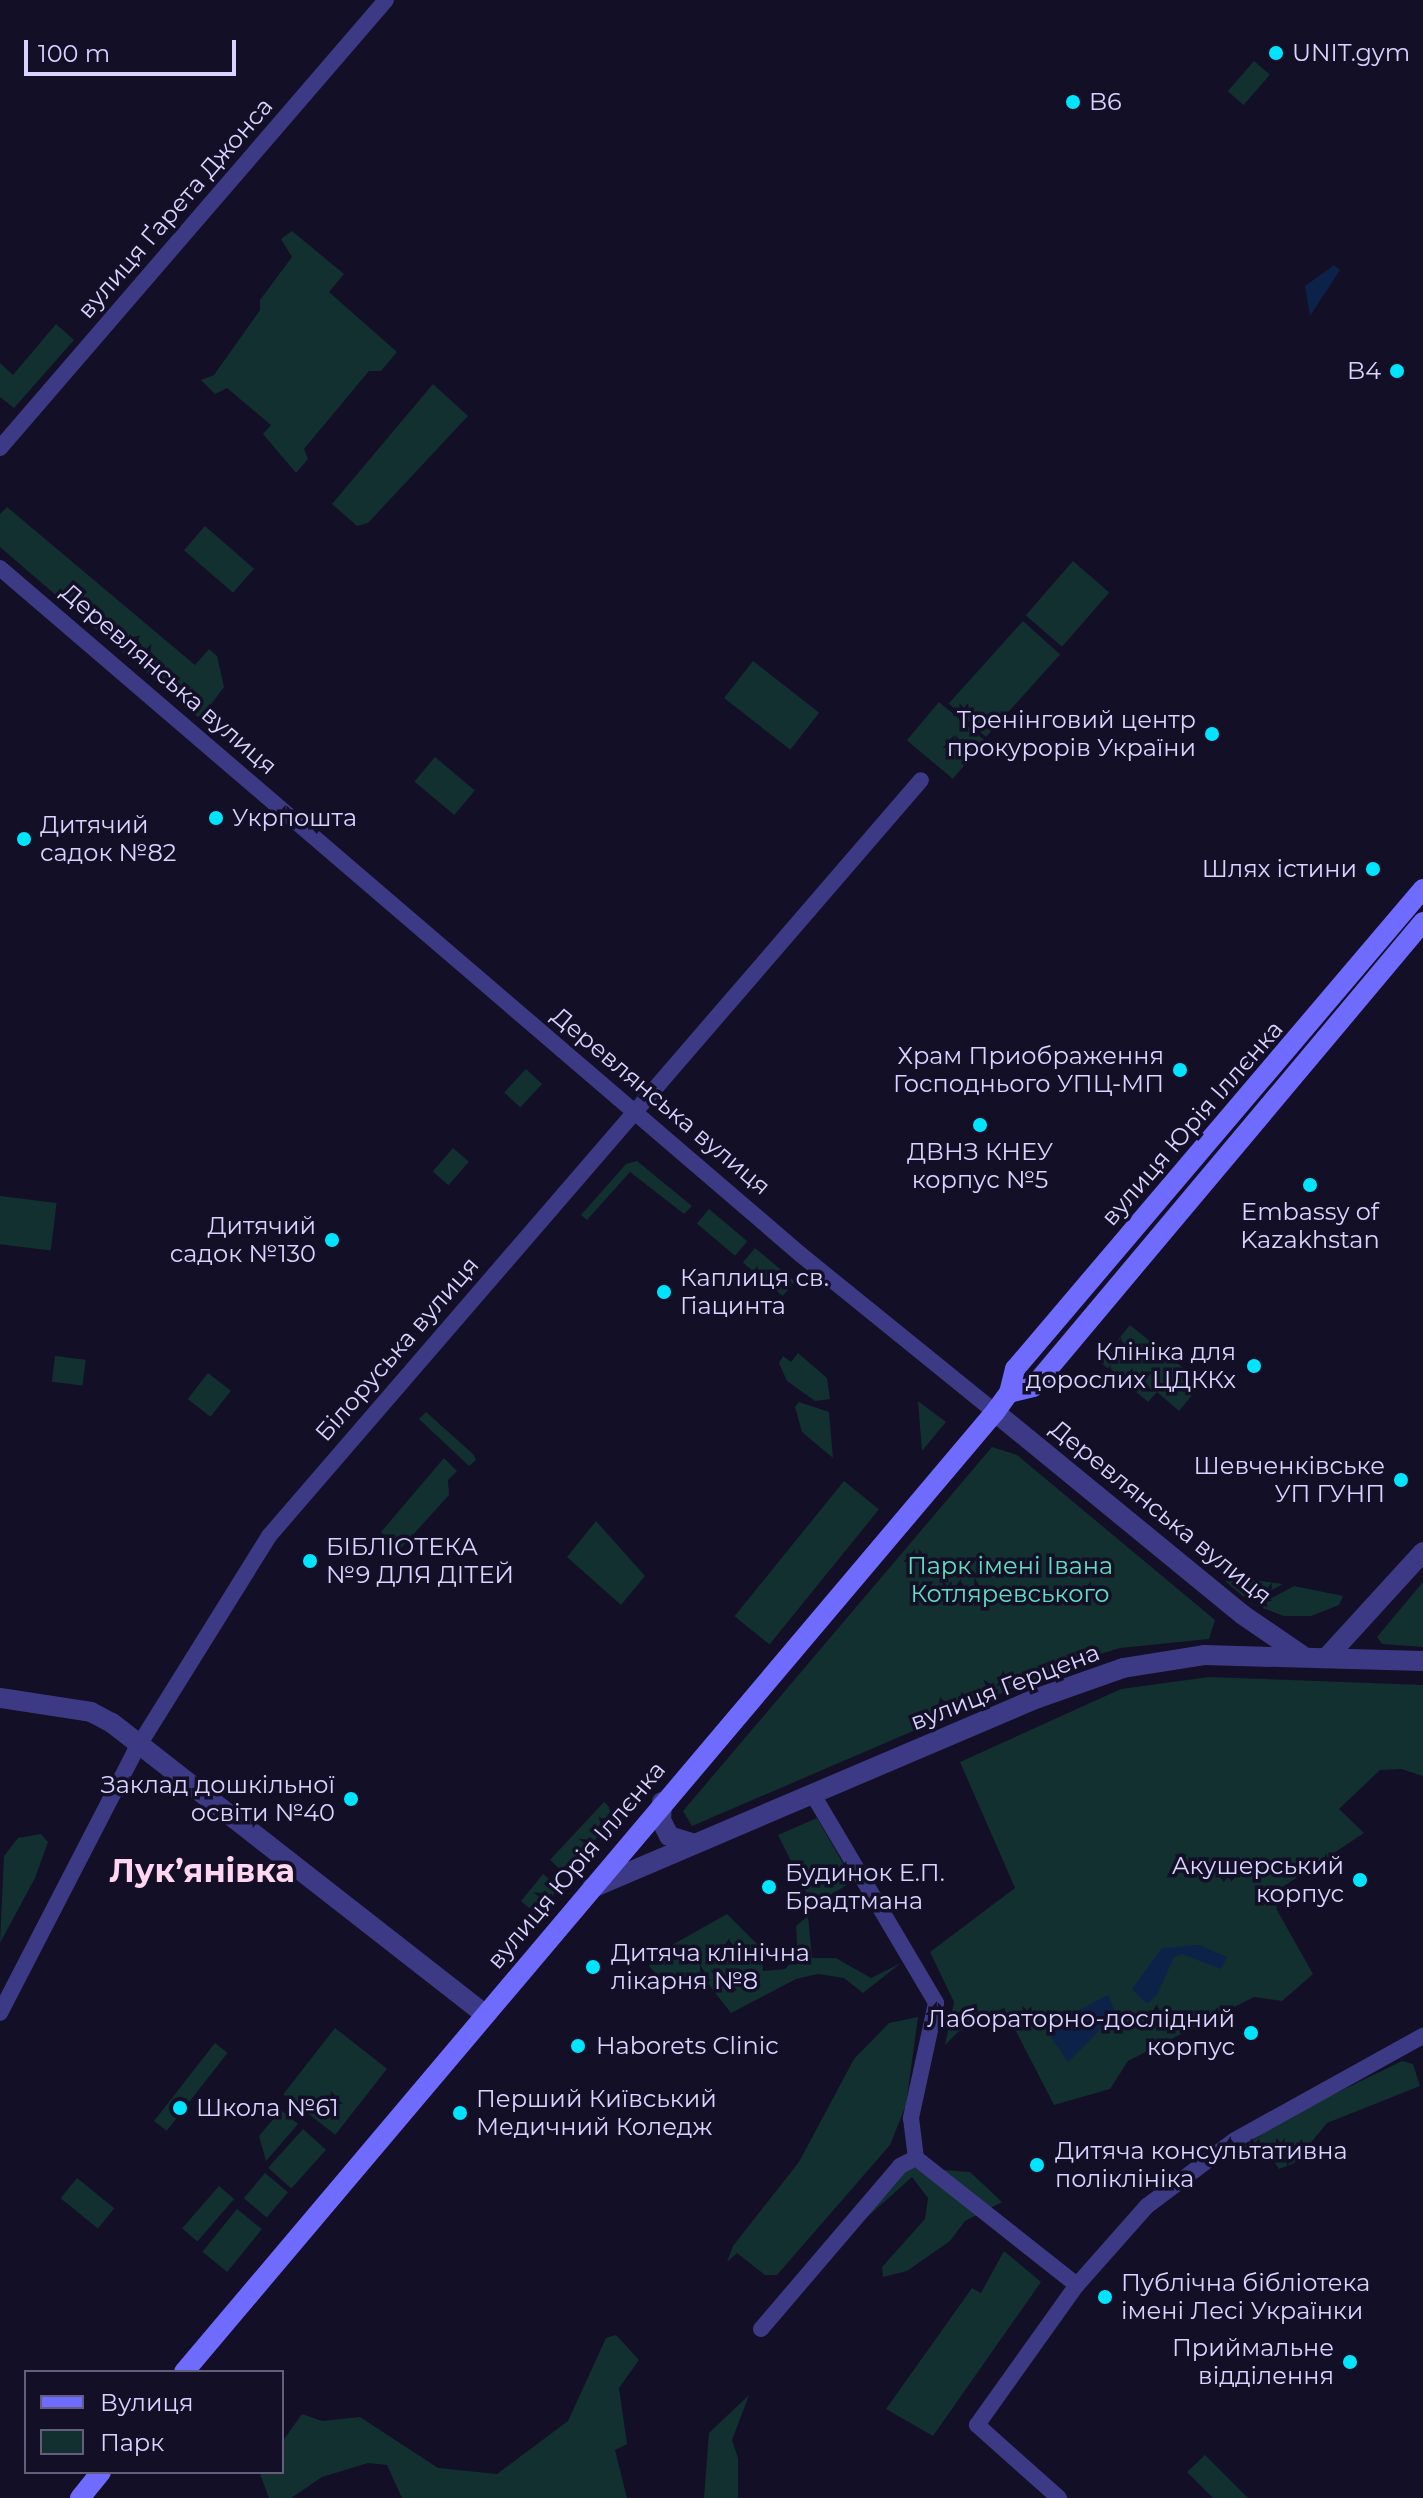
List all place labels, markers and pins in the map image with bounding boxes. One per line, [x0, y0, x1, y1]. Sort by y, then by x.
place label: UNIT.gym [1292, 39, 1410, 67]
marker: UNIT.gym [1267, 44, 1285, 62]
place label: B6 [1089, 88, 1122, 116]
marker: B6 [1064, 93, 1082, 111]
place label: B4 [1347, 357, 1381, 385]
marker: B4 [1388, 362, 1406, 380]
place label: Тренінговий центр прокурорів України [947, 706, 1196, 762]
marker: Тренінговий центр прокурорів України [1203, 725, 1221, 743]
place label: Укрпошта [232, 804, 357, 832]
marker: Укрпошта [207, 809, 225, 827]
place label: Дитячий садок №82 [40, 811, 176, 867]
marker: Дитячий садок №82 [15, 830, 33, 848]
place label: Шлях істини [1202, 855, 1357, 883]
marker: Шлях істини [1364, 860, 1382, 878]
place label: Храм Приображення Господнього УПЦ-МП [893, 1042, 1164, 1098]
marker: Храм Приображення Господнього УПЦ-МП [1171, 1061, 1189, 1079]
marker: ДВНЗ КНЕУ корпус №5 [971, 1116, 989, 1134]
place label: ДВНЗ КНЕУ корпус №5 [907, 1138, 1053, 1194]
marker: Embassy of Kazakhstan [1301, 1176, 1319, 1194]
place label: Embassy of Kazakhstan [1240, 1198, 1380, 1254]
place label: Дитячий садок №130 [170, 1212, 316, 1268]
marker: Дитячий садок №130 [323, 1231, 341, 1249]
place label: Каплиця св. Гіацинта [680, 1264, 829, 1320]
marker: Каплиця св. Гіацинта [655, 1283, 673, 1301]
place label: Клініка для дорослих ЦДККх [1026, 1338, 1236, 1394]
marker: Клініка для дорослих ЦДККх [1243, 1355, 1265, 1377]
place label: Шевченківське УП ГУНП [1193, 1452, 1385, 1508]
marker: Шевченківське УП ГУНП [1392, 1471, 1410, 1489]
place label: БІБЛІОТЕКА №9 ДЛЯ ДІТЕЙ [326, 1533, 514, 1589]
marker: БІБЛІОТЕКА №9 ДЛЯ ДІТЕЙ [301, 1552, 319, 1570]
place label: Заклад дошкільної освіти №40 [101, 1771, 335, 1827]
marker: Заклад дошкільної освіти №40 [342, 1790, 360, 1808]
place label: Акушерський корпус [1172, 1852, 1344, 1908]
place label: Будинок Е.П. Брадтмана [785, 1859, 945, 1915]
marker: Акушерський корпус [1351, 1871, 1369, 1889]
marker: Будинок Е.П. Брадтмана [760, 1878, 778, 1896]
place label: Дитяча клінічна лікарня №8 [611, 1939, 810, 1995]
marker: Дитяча клінічна лікарня №8 [582, 1956, 604, 1978]
place label: Лабораторно-дослідний корпус [927, 2005, 1235, 2061]
marker: Лабораторно-дослідний корпус [1242, 2024, 1260, 2042]
place label: Haborets Clinic [596, 2032, 779, 2060]
marker: Haborets Clinic [567, 2035, 589, 2057]
place label: Перший Київський Медичний Коледж [476, 2085, 717, 2141]
place label: Школа №61 [196, 2094, 339, 2122]
marker: Школа №61 [171, 2099, 189, 2117]
marker: Перший Київський Медичний Коледж [451, 2104, 469, 2122]
place label: Дитяча консультативна поліклініка [1055, 2137, 1347, 2193]
marker: Дитяча консультативна поліклініка [1026, 2154, 1048, 2176]
place label: Публічна бібліотека імені Лесі Українки [1121, 2269, 1370, 2325]
marker: Публічна бібліотека імені Лесі Українки [1096, 2288, 1114, 2306]
place label: Приймальне відділення [1172, 2334, 1334, 2390]
marker: Приймальне відділення [1341, 2353, 1359, 2371]

